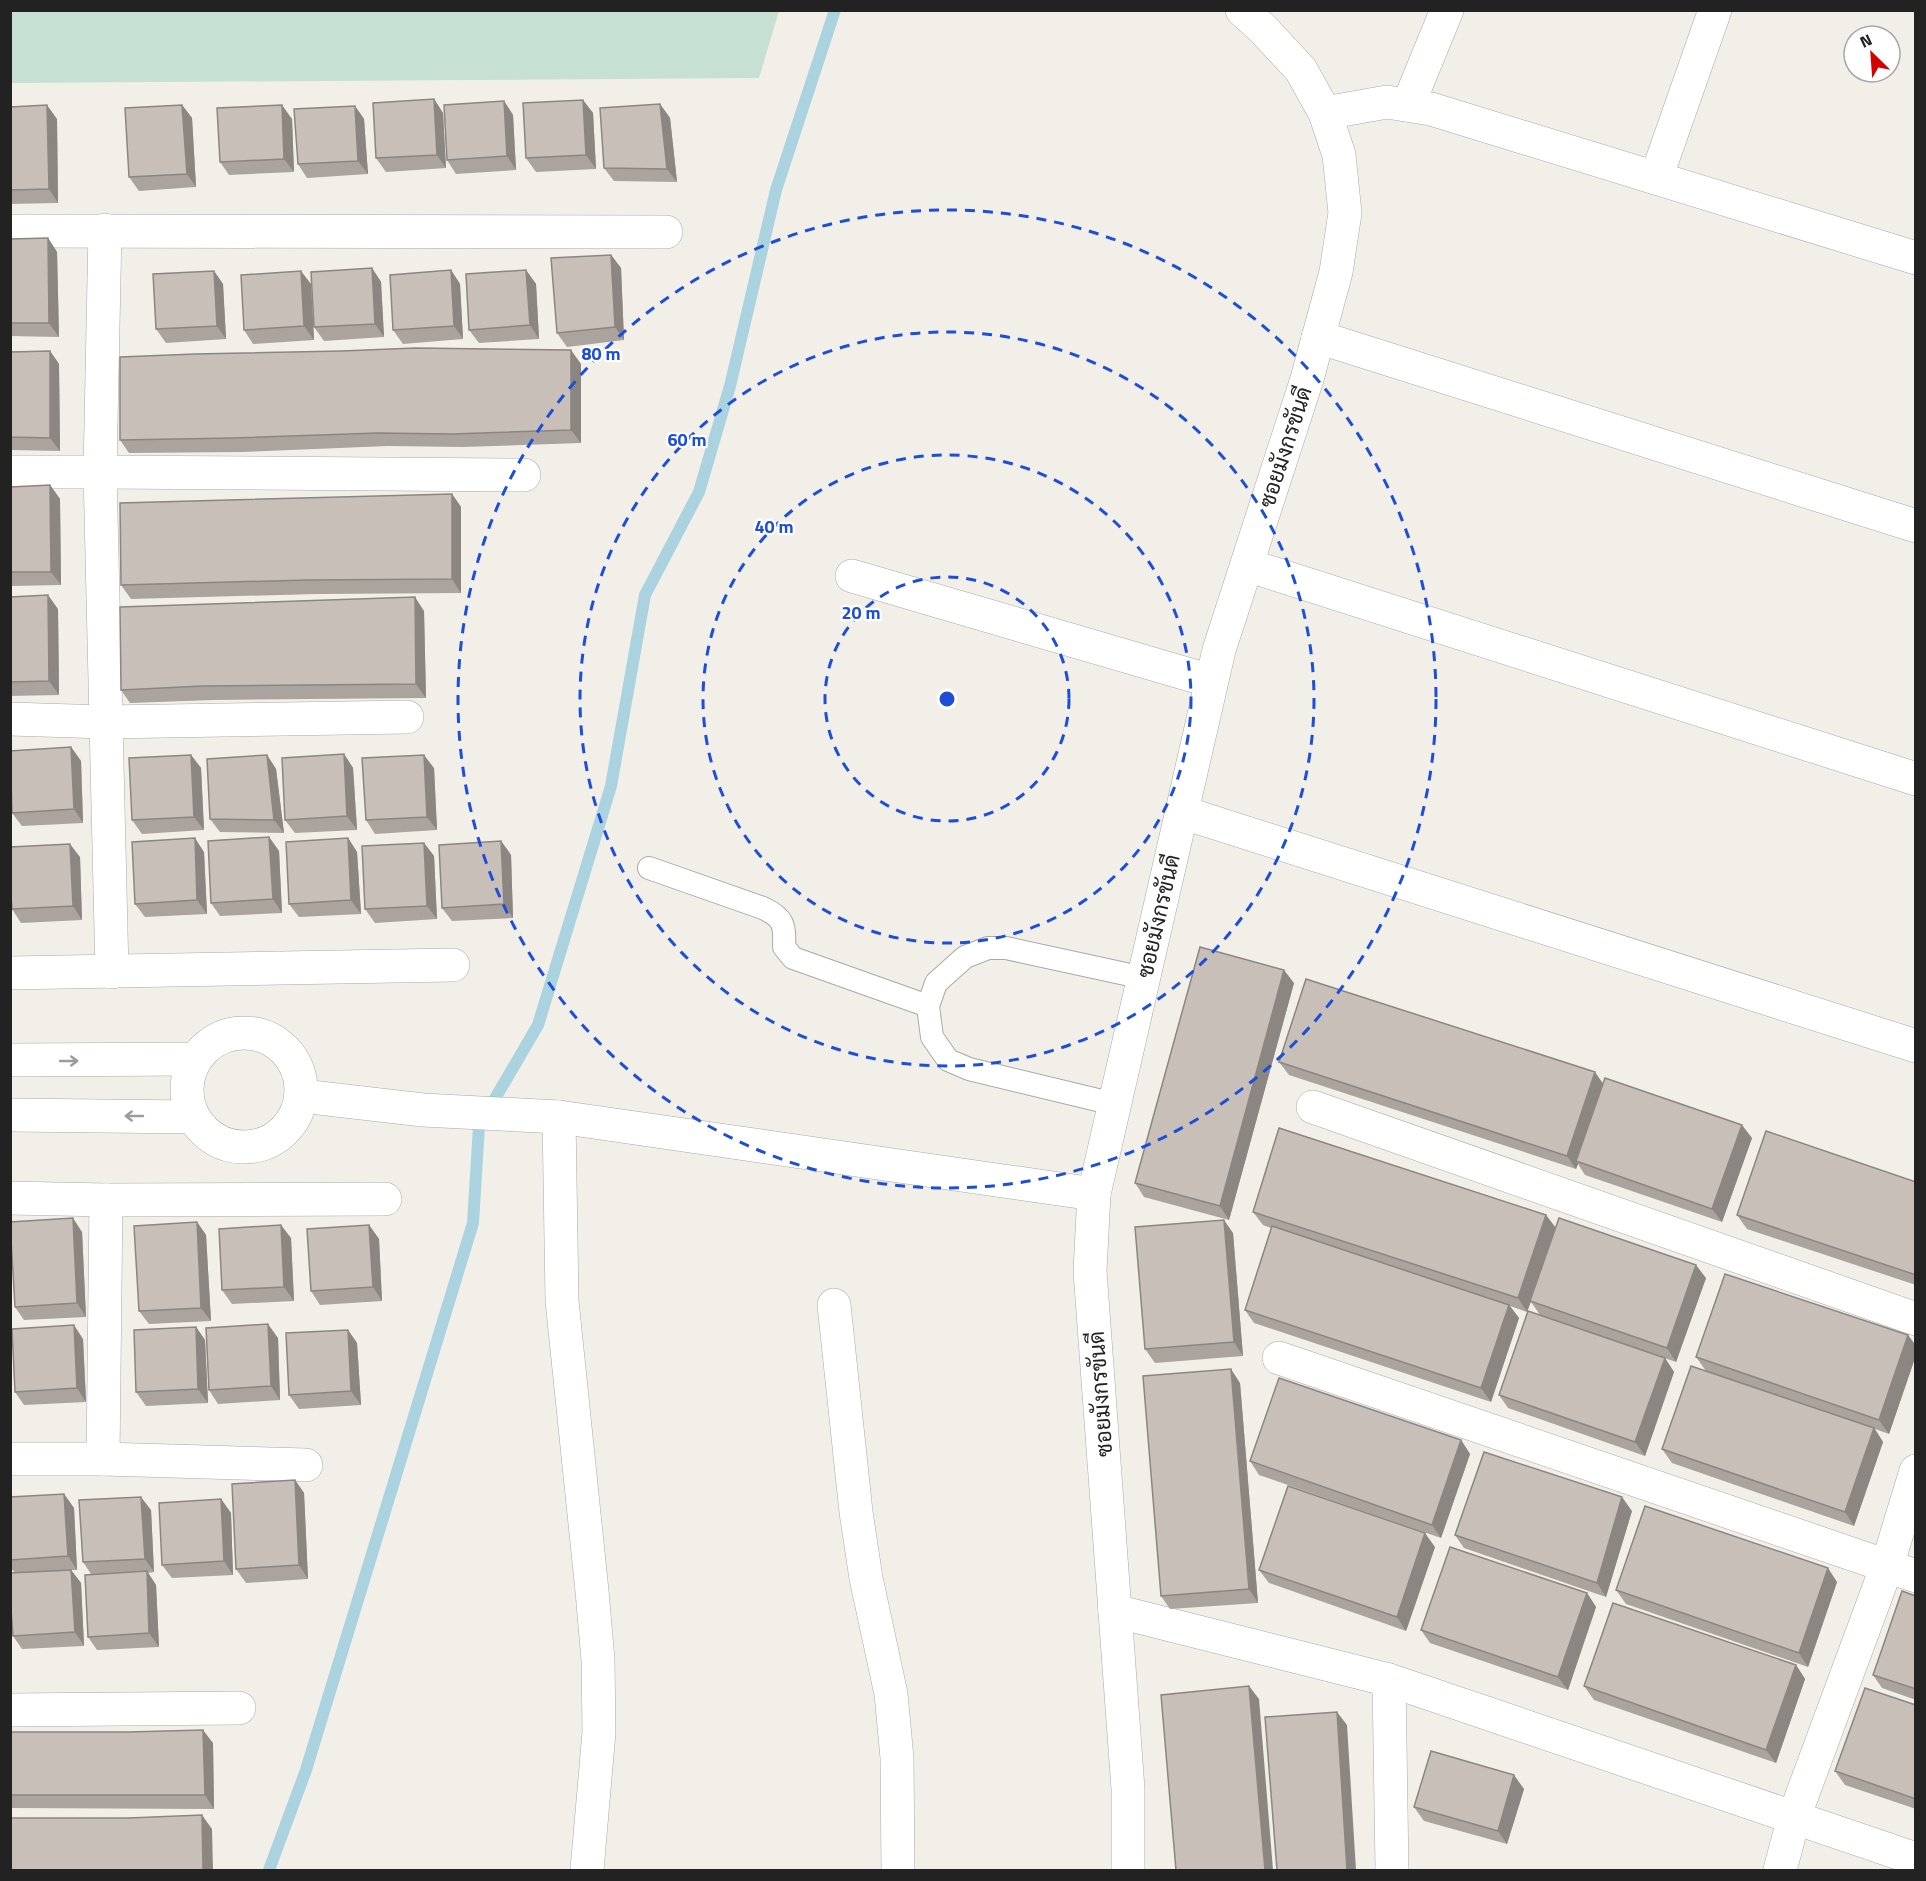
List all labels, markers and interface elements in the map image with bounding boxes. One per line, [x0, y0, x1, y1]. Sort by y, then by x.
north arrow [1842, 24, 1902, 84]
text: N [1856, 27, 1876, 54]
text: 80 m [581, 340, 621, 367]
street label: ซอยมังกรขันดี [1249, 382, 1321, 512]
text: 60 m [667, 426, 707, 453]
text: 40 m [754, 513, 794, 540]
text: 20 m [841, 599, 881, 626]
centre of rings [937, 689, 957, 709]
street label: ซอยมังกรขันดี [1127, 851, 1189, 981]
one-way arrow [58, 1055, 78, 1067]
one-way arrow [125, 1110, 145, 1122]
street label: ซอยมังกรขันดี [1079, 1330, 1121, 1458]

